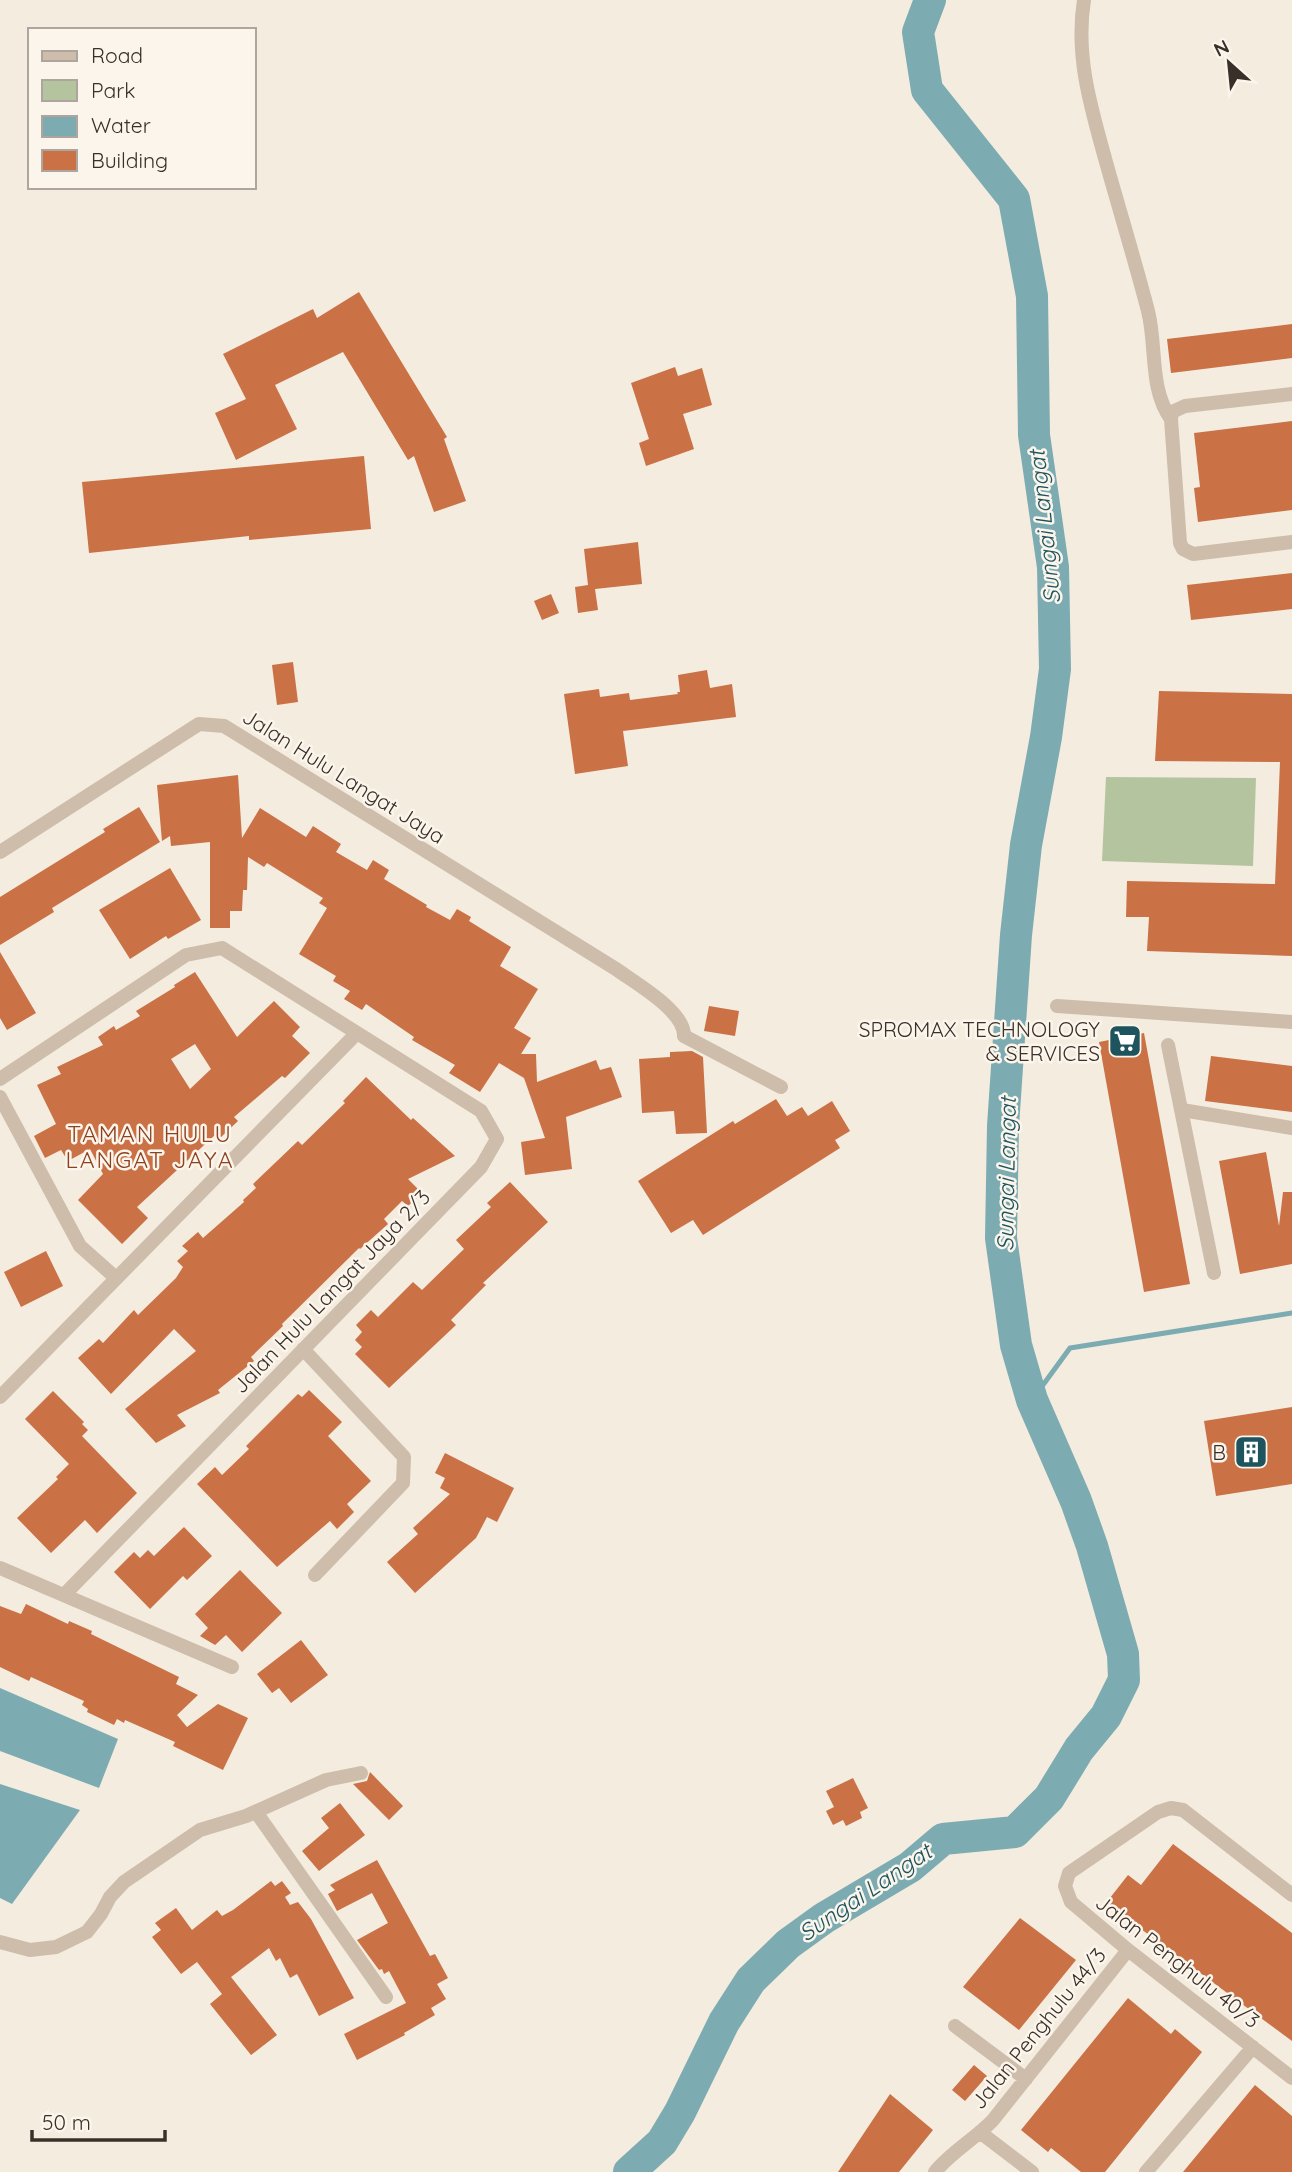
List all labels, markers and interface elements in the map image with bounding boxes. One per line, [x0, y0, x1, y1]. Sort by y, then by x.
legend [28, 28, 256, 189]
north arrow [1194, 28, 1264, 98]
text: N [1210, 34, 1233, 62]
text: Road [91, 42, 143, 68]
text: Park [91, 77, 135, 103]
text: Water [91, 112, 151, 138]
text: Building [91, 147, 168, 173]
water label: Sungai Langat [1021, 447, 1066, 605]
street label: Jalan Hulu Langat Jaya [238, 703, 450, 849]
place label: SPROMAX TECHNOLOGY & SERVICES [859, 1016, 1100, 1066]
supermarket icon: SPROMAX TECHNOLOGY & SERVICES [1106, 1022, 1144, 1060]
water label: Sungai Langat [990, 1094, 1022, 1251]
district label: TAMAN HULU LANGAT JAYA [65, 1119, 235, 1174]
street label: Jalan Hulu Langat Jaya 2/3 [227, 1184, 435, 1398]
building icon: B [1232, 1433, 1270, 1471]
place label: B [1212, 1439, 1226, 1465]
water label: Sungai Langat [793, 1836, 939, 1947]
street label: Jalan Penghulu 40/3 [1091, 1889, 1265, 2033]
street label: Jalan Penghulu 44/3 [965, 1942, 1111, 2114]
scale bar [32, 2098, 164, 2142]
text: 50 m [42, 2109, 91, 2135]

